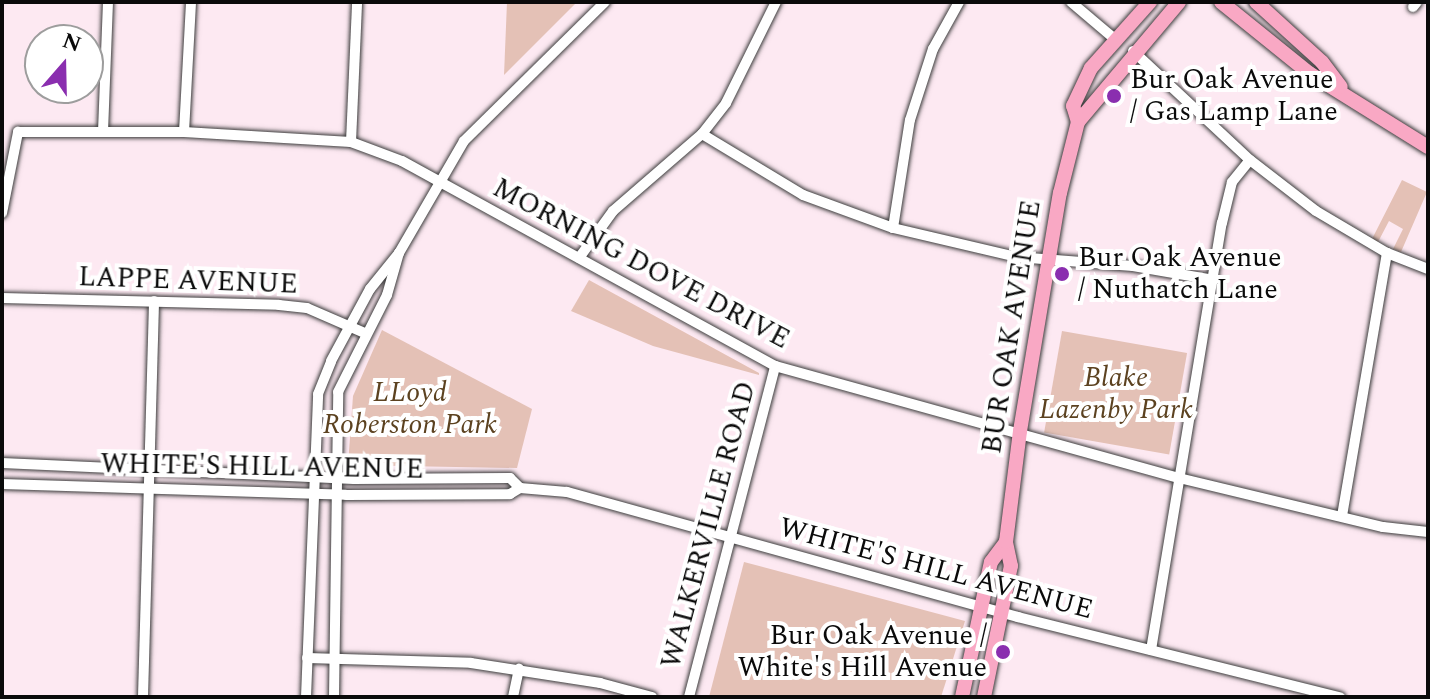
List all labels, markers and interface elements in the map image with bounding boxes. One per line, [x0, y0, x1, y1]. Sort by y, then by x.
north arrow [24, 24, 104, 104]
text: N [58, 24, 86, 61]
place label: Bur Oak Avenue / Gas Lamp Lane [1130, 63, 1338, 129]
marker: Bur Oak Avenue / Gas Lamp Lane [1105, 87, 1123, 105]
street label: MORNING DOVE DRIVE [487, 171, 795, 357]
street label: BUR OAK AVENUE [975, 198, 1049, 456]
place label: Bur Oak Avenue / Nuthatch Lane [1078, 241, 1281, 307]
street label: LAPPE AVENUE [78, 260, 298, 302]
marker: Bur Oak Avenue / Nuthatch Lane [1053, 265, 1071, 283]
park label: Blake Lazenby Park [1039, 361, 1193, 427]
park label: LLoyd Roberston Park [323, 376, 497, 442]
street label: WALKERVILLE ROAD [655, 378, 763, 672]
street label: WHITE'S HILL AVENUE [100, 447, 424, 487]
street label: WHITE'S HILL AVENUE [776, 511, 1096, 627]
place label: Bur Oak Avenue / White's Hill Avenue [738, 619, 987, 685]
marker: Bur Oak Avenue / White's Hill Avenue [994, 643, 1012, 661]

